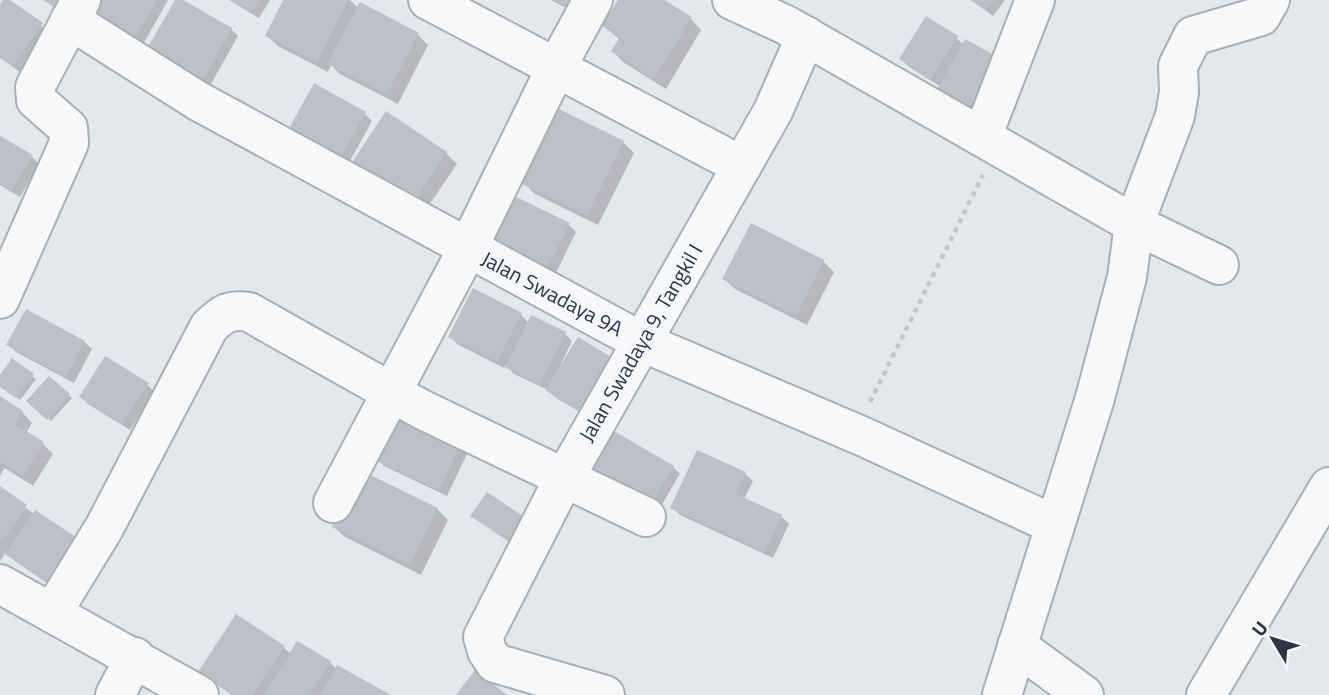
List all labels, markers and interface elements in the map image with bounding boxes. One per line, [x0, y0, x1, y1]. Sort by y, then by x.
street label: Jalan Swadaya 9, Tangkil I [570, 237, 710, 448]
street label: Jalan Swadaya 9A [476, 242, 629, 344]
north arrow [1238, 604, 1308, 674]
text: U [1244, 614, 1274, 642]

